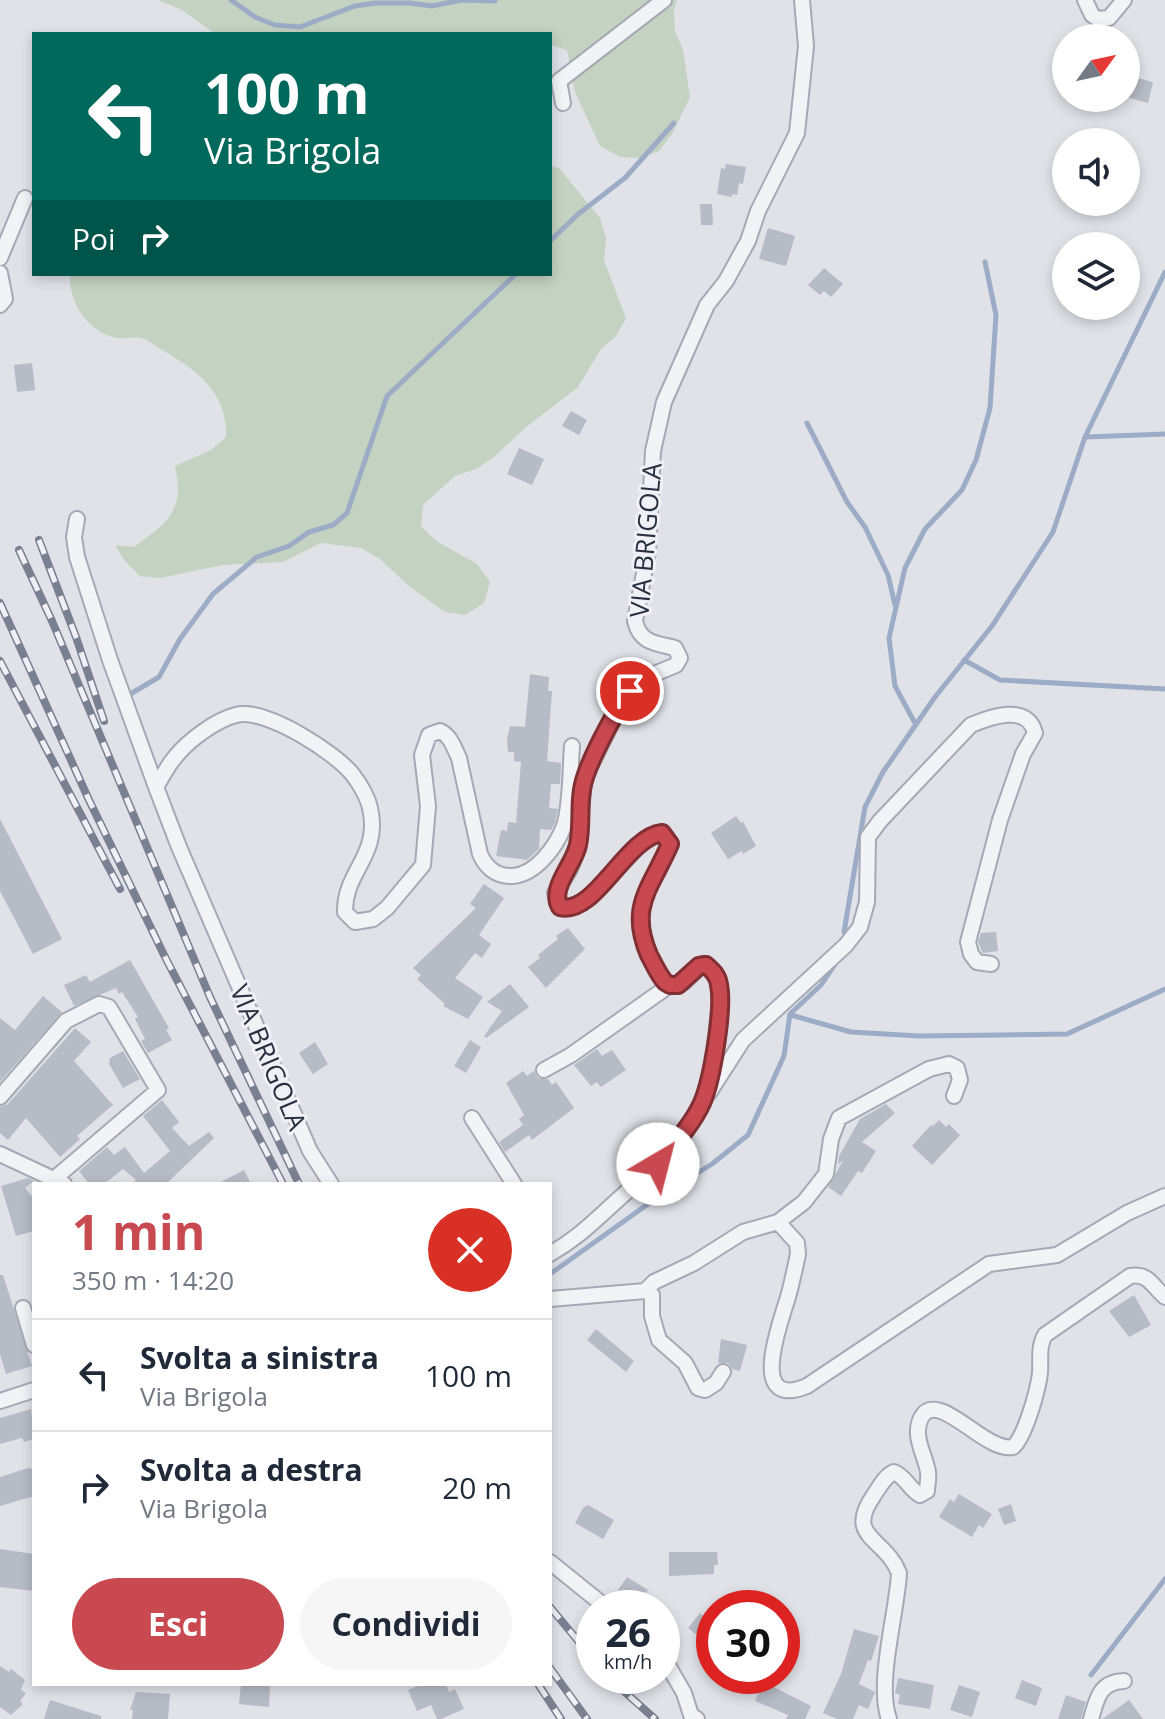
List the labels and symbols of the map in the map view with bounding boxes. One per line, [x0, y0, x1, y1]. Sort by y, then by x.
north arrow [1052, 24, 1140, 112]
street label: VIA BRIGOLA [620, 461, 670, 619]
pin [596, 657, 664, 725]
street label: VIA BRIGOLA [222, 979, 316, 1136]
position arrow [616, 1122, 700, 1206]
speed limit sign: 30 [696, 1590, 800, 1694]

